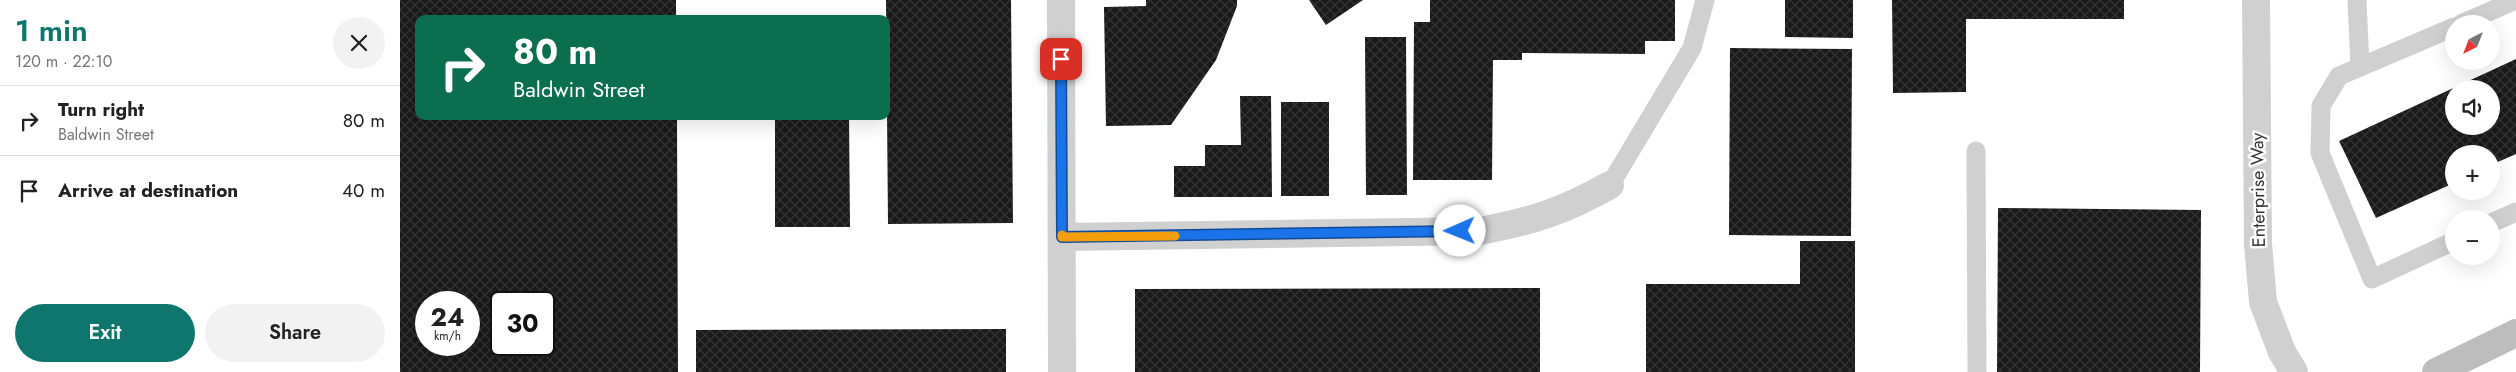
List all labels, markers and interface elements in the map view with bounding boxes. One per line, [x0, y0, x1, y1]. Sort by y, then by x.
text: 1 min [15, 9, 88, 52]
north arrow [2445, 15, 2500, 70]
map controls [2445, 15, 2500, 265]
button: close [333, 17, 385, 69]
text: 80 m [513, 27, 597, 77]
icon: right [430, 35, 495, 100]
pin [1040, 38, 1082, 80]
icon: arrive [1047, 45, 1075, 73]
text: 120 m · 22:10 [15, 50, 112, 73]
text: Baldwin Street [513, 73, 645, 105]
button: sound [2445, 80, 2500, 135]
text: Turn right [58, 96, 144, 123]
icon: right [15, 107, 43, 135]
text: 80 m [343, 107, 385, 134]
text: Baldwin Street [58, 123, 154, 146]
street label: Enterprise Way [2244, 132, 2272, 248]
button: + [2445, 145, 2500, 200]
icon: arrive [15, 177, 43, 205]
text: Arrive at destination [58, 177, 238, 204]
text: 40 m [342, 177, 385, 204]
position arrow [1433, 204, 1485, 256]
button: − [2445, 210, 2500, 265]
speed limit sign: 30 [490, 291, 555, 356]
text: 24 [431, 299, 464, 335]
button: Exit [15, 304, 195, 362]
button: Share [205, 304, 385, 362]
text: km/h [434, 327, 461, 345]

